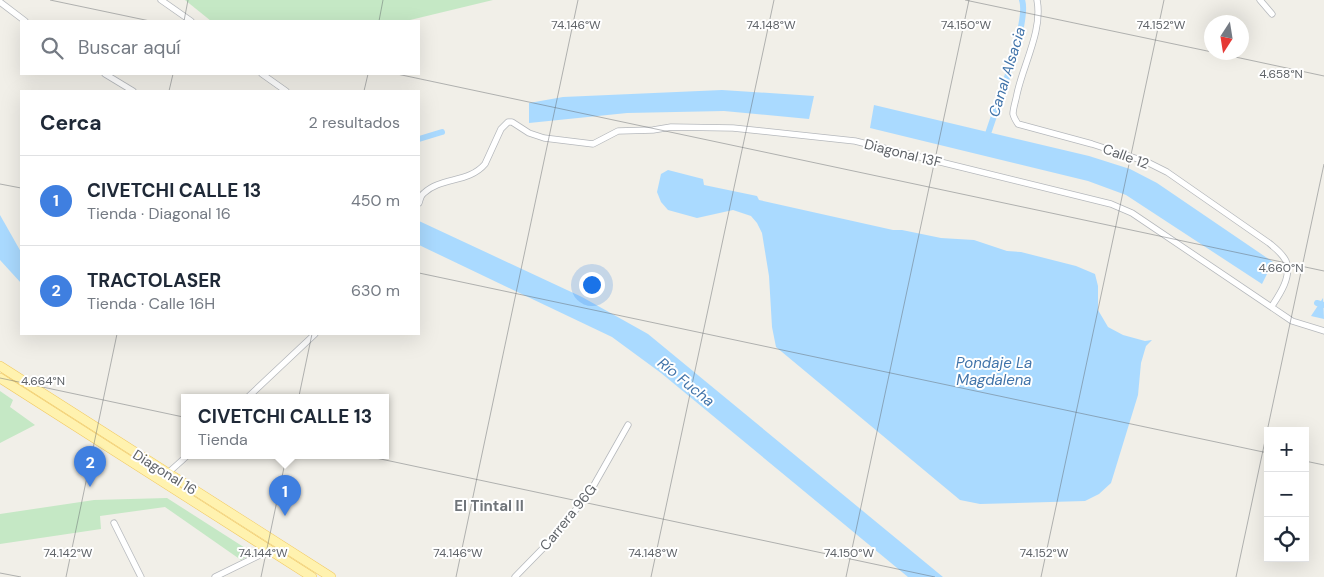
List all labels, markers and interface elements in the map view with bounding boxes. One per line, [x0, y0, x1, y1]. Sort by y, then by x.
north arrow [1204, 15, 1249, 60]
text: 74.146°W [551, 17, 601, 33]
text: 74.148°W [746, 17, 796, 33]
text: 74.150°W [941, 17, 991, 33]
text: 74.152°W [1137, 17, 1186, 33]
search box [20, 20, 420, 75]
water label: Canal Alsacia [984, 24, 1030, 120]
icon: search [38, 34, 66, 62]
text: Buscar aquí [78, 35, 181, 60]
text: 4.658°N [1259, 66, 1303, 82]
text: Cerca [40, 109, 102, 137]
text: 2 resultados [309, 112, 400, 133]
street label: Diagonal 13F [862, 135, 944, 171]
street label: Calle 12 [1100, 139, 1152, 173]
text: CIVETCHI CALLE 13 [87, 178, 261, 203]
text: 1 [53, 190, 59, 211]
text: 450 m [351, 190, 400, 211]
text: Tienda · Diagonal 16 [87, 203, 231, 224]
text: 4.660°N [1259, 260, 1304, 276]
text: TRACTOLASER [87, 268, 221, 293]
your location [579, 272, 605, 298]
text: 2 [51, 280, 61, 301]
text: 630 m [351, 280, 400, 301]
text: Tienda · Calle 16H [87, 293, 215, 314]
water label: Río Fucha [653, 353, 719, 411]
water label: Pondaje La Magdalena [956, 353, 1032, 390]
text: 4.664°N [21, 373, 65, 389]
popup [181, 394, 389, 459]
text: CIVETCHI CALLE 13 [198, 404, 372, 429]
map controls [1264, 427, 1309, 562]
button: + [1264, 427, 1309, 472]
text: Tienda [198, 429, 248, 450]
street label: Diagonal 16 [130, 445, 200, 499]
pin: 2 [74, 446, 106, 487]
button: − [1264, 472, 1309, 517]
pin: 1 [269, 475, 301, 516]
street label: Carrera 96G [536, 480, 600, 554]
district label: El Tintal II [454, 496, 524, 516]
button: locate [1264, 517, 1309, 562]
text: 74.142°W [44, 545, 93, 561]
text: 74.144°W [238, 545, 288, 561]
text: 74.146°W [433, 545, 483, 561]
text: 74.148°W [628, 545, 678, 561]
text: 74.150°W [824, 545, 874, 561]
text: 74.152°W [1020, 545, 1069, 561]

